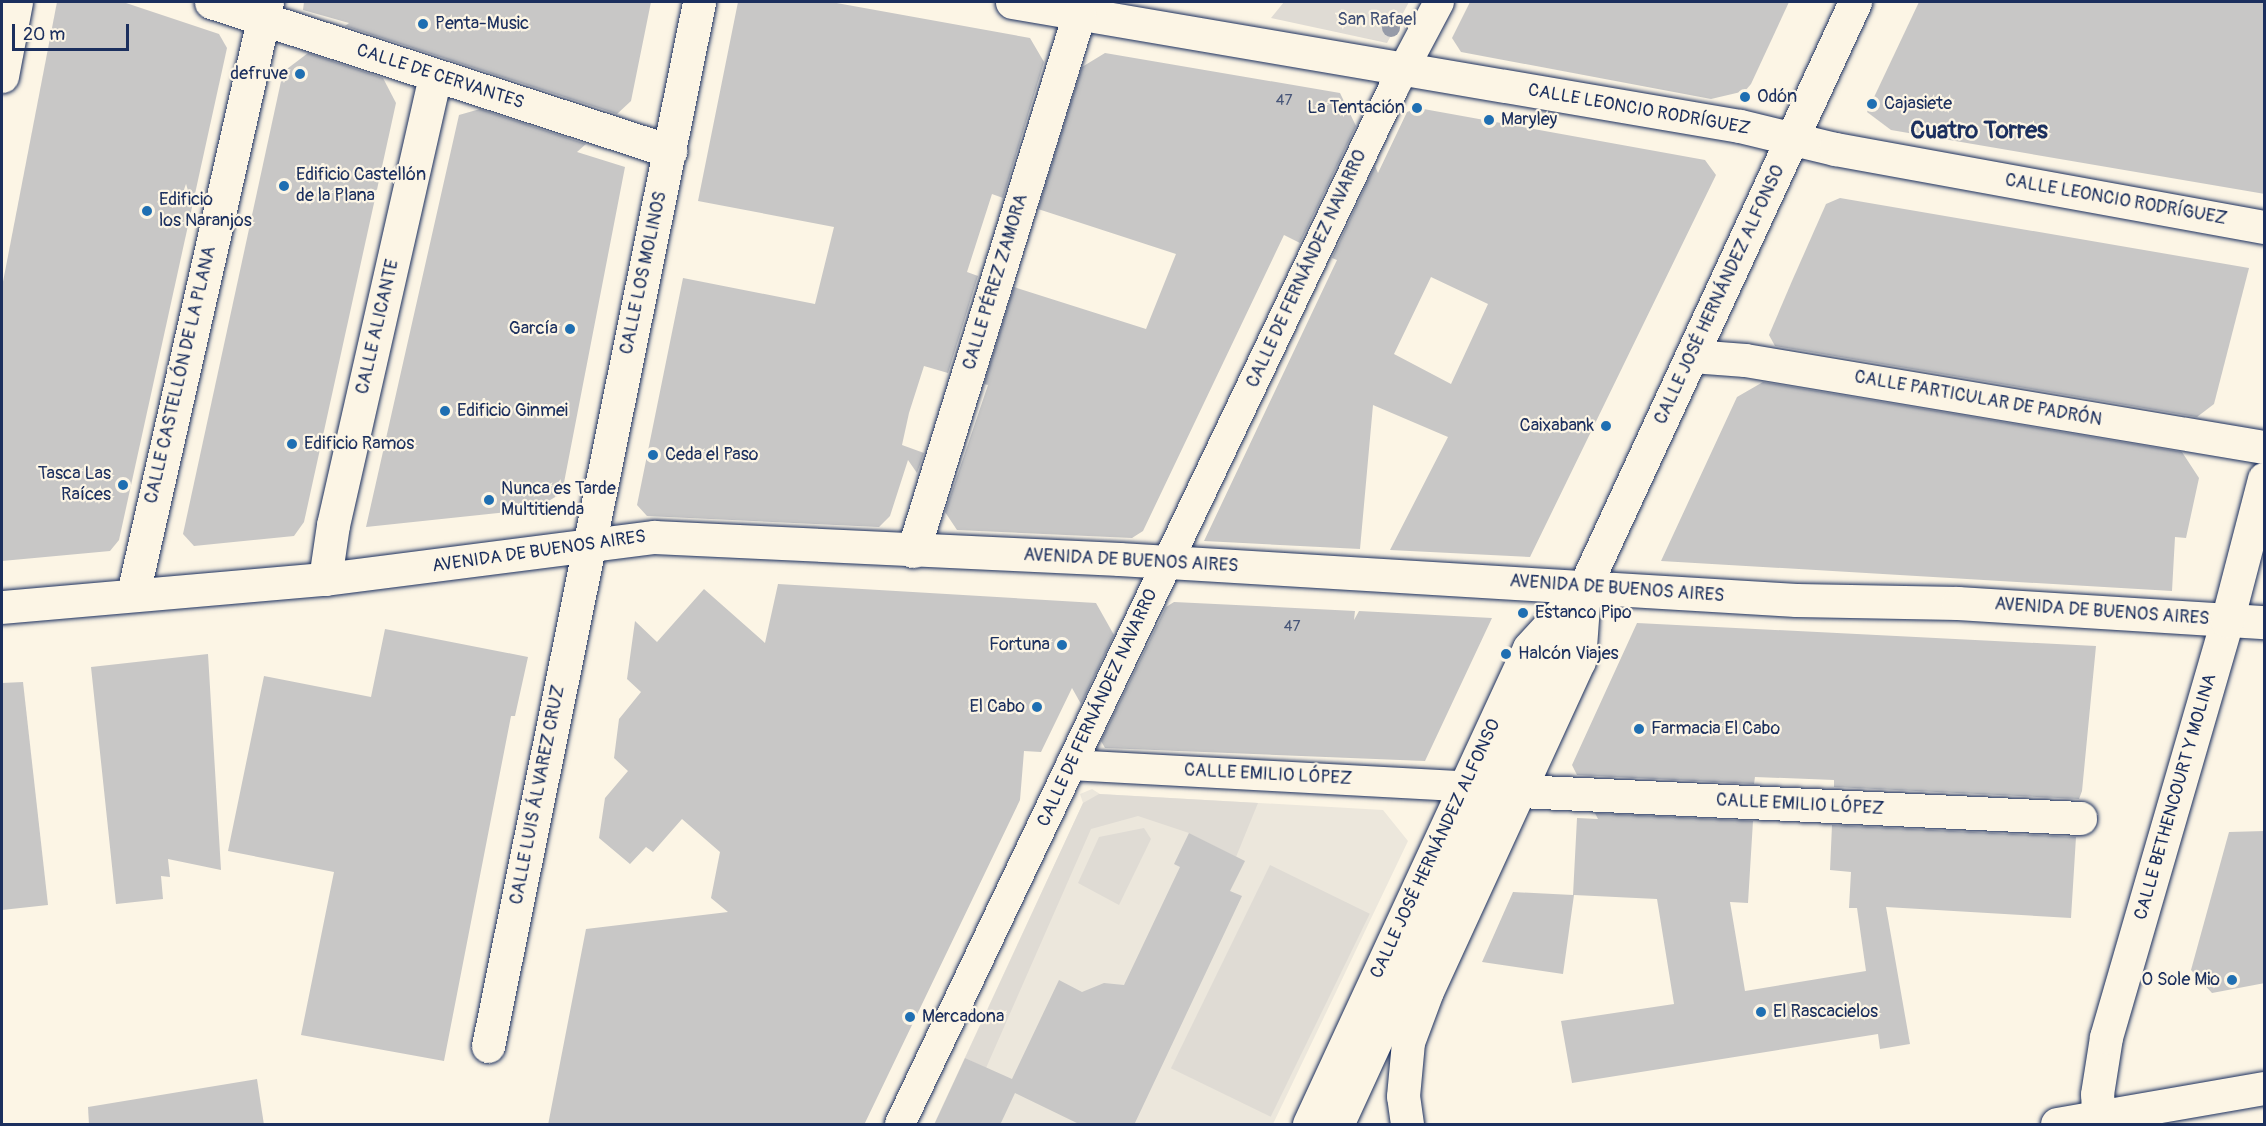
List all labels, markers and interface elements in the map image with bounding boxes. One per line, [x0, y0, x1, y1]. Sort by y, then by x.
park label: San Rafael [1337, 9, 1417, 31]
scale bar [15, 12, 132, 50]
place label: Penta-Music [435, 13, 529, 35]
marker: Penta-Music [416, 17, 430, 31]
text: 20 m [23, 23, 65, 46]
street label: CALLE DE CERVANTES [353, 40, 527, 114]
place label: defruve [230, 63, 288, 85]
marker: defruve [293, 67, 307, 81]
street label: CALLE LEONCIO RODRÍGUEZ [1526, 80, 1752, 140]
place label: Odón [1757, 86, 1797, 108]
marker: Odón [1738, 90, 1752, 104]
house number: 47 [1276, 92, 1292, 110]
place label: Cajasiete [1884, 93, 1952, 115]
place label: La Tentación [1307, 97, 1405, 119]
marker: Cajasiete [1865, 97, 1879, 111]
marker: La Tentación [1410, 101, 1424, 115]
place label: Maryley [1501, 109, 1557, 131]
marker: Maryley [1482, 113, 1496, 127]
district label: Cuatro Torres [1910, 117, 2048, 145]
street label: CALLE DE FERNÁNDEZ NAVARRO [1242, 147, 1372, 391]
street label: CALLE JOSÉ HERNÁNDEZ ALFONSO [1650, 162, 1790, 428]
place label: Edificio Castellón de la Plana [296, 165, 426, 207]
street label: CALLE LEONCIO RODRÍGUEZ [2003, 170, 2229, 230]
marker: Edificio Castellón de la Plana [277, 179, 291, 193]
place label: Edificio los Naranjos [159, 190, 252, 232]
street label: CALLE LOS MOLINOS [616, 190, 672, 356]
street label: CALLE PÉREZ ZAMORA [959, 191, 1033, 373]
marker: Edificio los Naranjos [140, 204, 154, 218]
street label: CALLE CASTELLÓN DE LA PLANA [141, 244, 221, 506]
street label: CALLE ALICANTE [352, 258, 404, 396]
place label: García [509, 318, 558, 340]
marker: García [563, 322, 577, 336]
street label: CALLE PARTICULAR DE PADRÓN [1853, 367, 2103, 431]
place label: Edificio Ginmei [457, 400, 568, 422]
marker: Edificio Ginmei [438, 404, 452, 418]
place label: Caixabank [1520, 415, 1594, 437]
marker: Caixabank [1599, 419, 1613, 433]
place label: Edificio Ramos [304, 433, 414, 455]
marker: Edificio Ramos [285, 437, 299, 451]
place label: Ceda el Paso [665, 444, 758, 466]
marker: Ceda el Paso [646, 448, 660, 462]
place label: Tasca Las Raíces [38, 464, 111, 506]
marker: Tasca Las Raíces [116, 478, 130, 492]
place label: Nunca es Tarde Multitienda [501, 479, 616, 522]
marker: Nunca es Tarde Multitienda [482, 493, 496, 507]
street label: AVENIDA DE BUENOS AIRES [431, 526, 647, 578]
street label: AVENIDA DE BUENOS AIRES [1023, 545, 1239, 577]
street label: AVENIDA DE BUENOS AIRES [1509, 571, 1725, 607]
street label: CALLE DE FERNÁNDEZ NAVARRO [1033, 586, 1163, 830]
street label: AVENIDA DE BUENOS AIRES [1994, 594, 2210, 630]
place label: Estanco Pipo [1535, 602, 1632, 624]
marker: Estanco Pipo [1516, 606, 1530, 620]
house number: 47 [1284, 618, 1300, 636]
place label: Fortuna [989, 634, 1050, 656]
marker: Fortuna [1055, 638, 1069, 652]
place label: Halcón Viajes [1518, 643, 1619, 665]
marker: Halcón Viajes [1499, 647, 1513, 661]
street label: CALLE BETHENCOURT Y MOLINA [2130, 671, 2222, 923]
street label: CALLE LUIS ÁLVAREZ CRUZ [506, 684, 570, 906]
place label: El Cabo [969, 696, 1025, 718]
marker: El Cabo [1030, 700, 1044, 714]
street label: CALLE JOSÉ HERNÁNDEZ ALFONSO [1366, 716, 1506, 982]
place label: Farmacia El Cabo [1651, 718, 1780, 740]
marker: Farmacia El Cabo [1632, 722, 1646, 736]
street label: CALLE EMILIO LÓPEZ [1183, 760, 1353, 790]
street label: CALLE EMILIO LÓPEZ [1715, 790, 1885, 820]
place label: O Sole Mio [2142, 969, 2220, 991]
marker: O Sole Mio [2225, 973, 2239, 987]
place label: El Rascacielos [1773, 1001, 1878, 1023]
marker: El Rascacielos [1754, 1005, 1768, 1019]
place label: Mercadona [922, 1006, 1004, 1028]
marker: Mercadona [903, 1010, 917, 1024]

